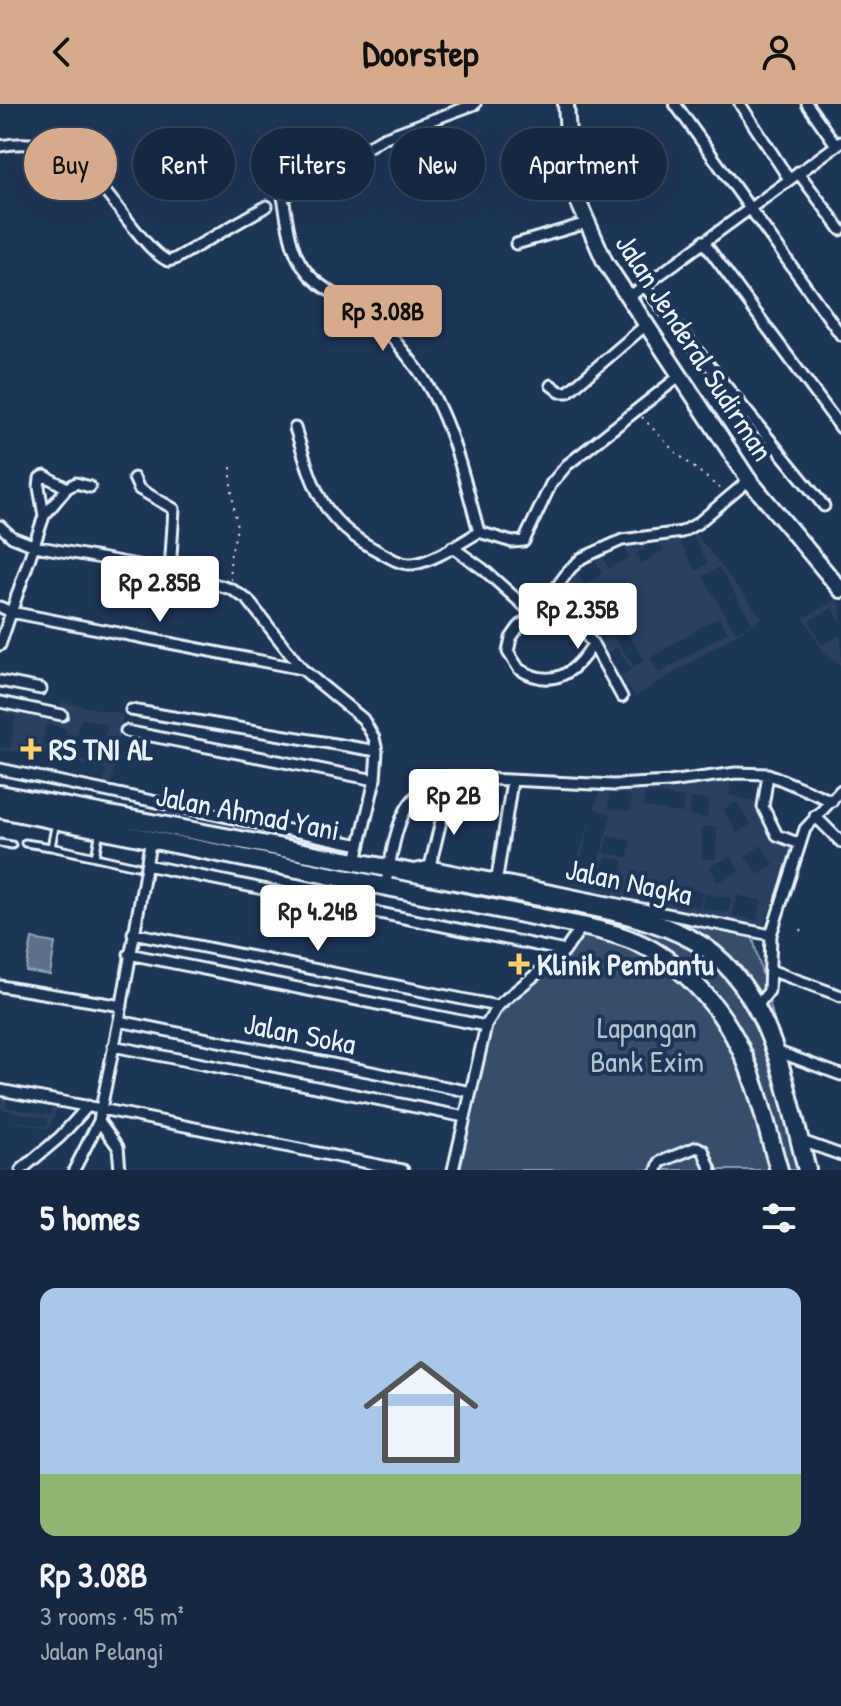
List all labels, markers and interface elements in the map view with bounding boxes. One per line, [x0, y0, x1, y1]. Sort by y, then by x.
text: Doorstep [363, 28, 478, 77]
icon: back [40, 30, 84, 74]
icon: person [757, 30, 801, 74]
chip: Buy [24, 128, 117, 200]
chip: Rent [133, 128, 235, 200]
chip: Filters [251, 128, 374, 200]
chip: New [390, 128, 485, 200]
chip: Apartment [501, 128, 667, 200]
street label: Jalan Jenderal Sudirman [607, 226, 783, 468]
pin: Rp 3.08B [300, 285, 466, 353]
text: Rp 3.08B [342, 293, 424, 328]
pin: Rp 2.85B [77, 556, 243, 624]
text: Rp 2.85B [119, 564, 201, 599]
pin: Rp 2.35B [495, 583, 661, 651]
text: Rp 2.35B [537, 591, 619, 626]
place label: RS TNI AL [49, 729, 153, 769]
marker: RS TNI AL [20, 738, 42, 760]
pin: Rp 2B [398, 769, 510, 837]
street label: Jalan Ahmad Yani [153, 775, 343, 849]
text: Rp 2B [427, 777, 481, 812]
street label: Jalan Nagka [562, 848, 696, 914]
pin: Rp 4.24B [235, 885, 401, 953]
text: Rp 4.24B [278, 893, 358, 928]
place label: Klinik Pembantu [537, 944, 714, 984]
marker: Klinik Pembantu [508, 953, 530, 975]
street label: Jalan Soka [241, 1003, 360, 1063]
park label: Lapangan Bank Exim [590, 1007, 704, 1081]
text: 5 homes [40, 1195, 140, 1241]
icon: filters [757, 1196, 801, 1240]
icon: home [349, 1340, 493, 1484]
text: Rp 3.08B [40, 1552, 148, 1598]
text: 3 rooms · 95 m² [40, 1598, 184, 1633]
text: Jalan Pelangi [40, 1633, 164, 1668]

